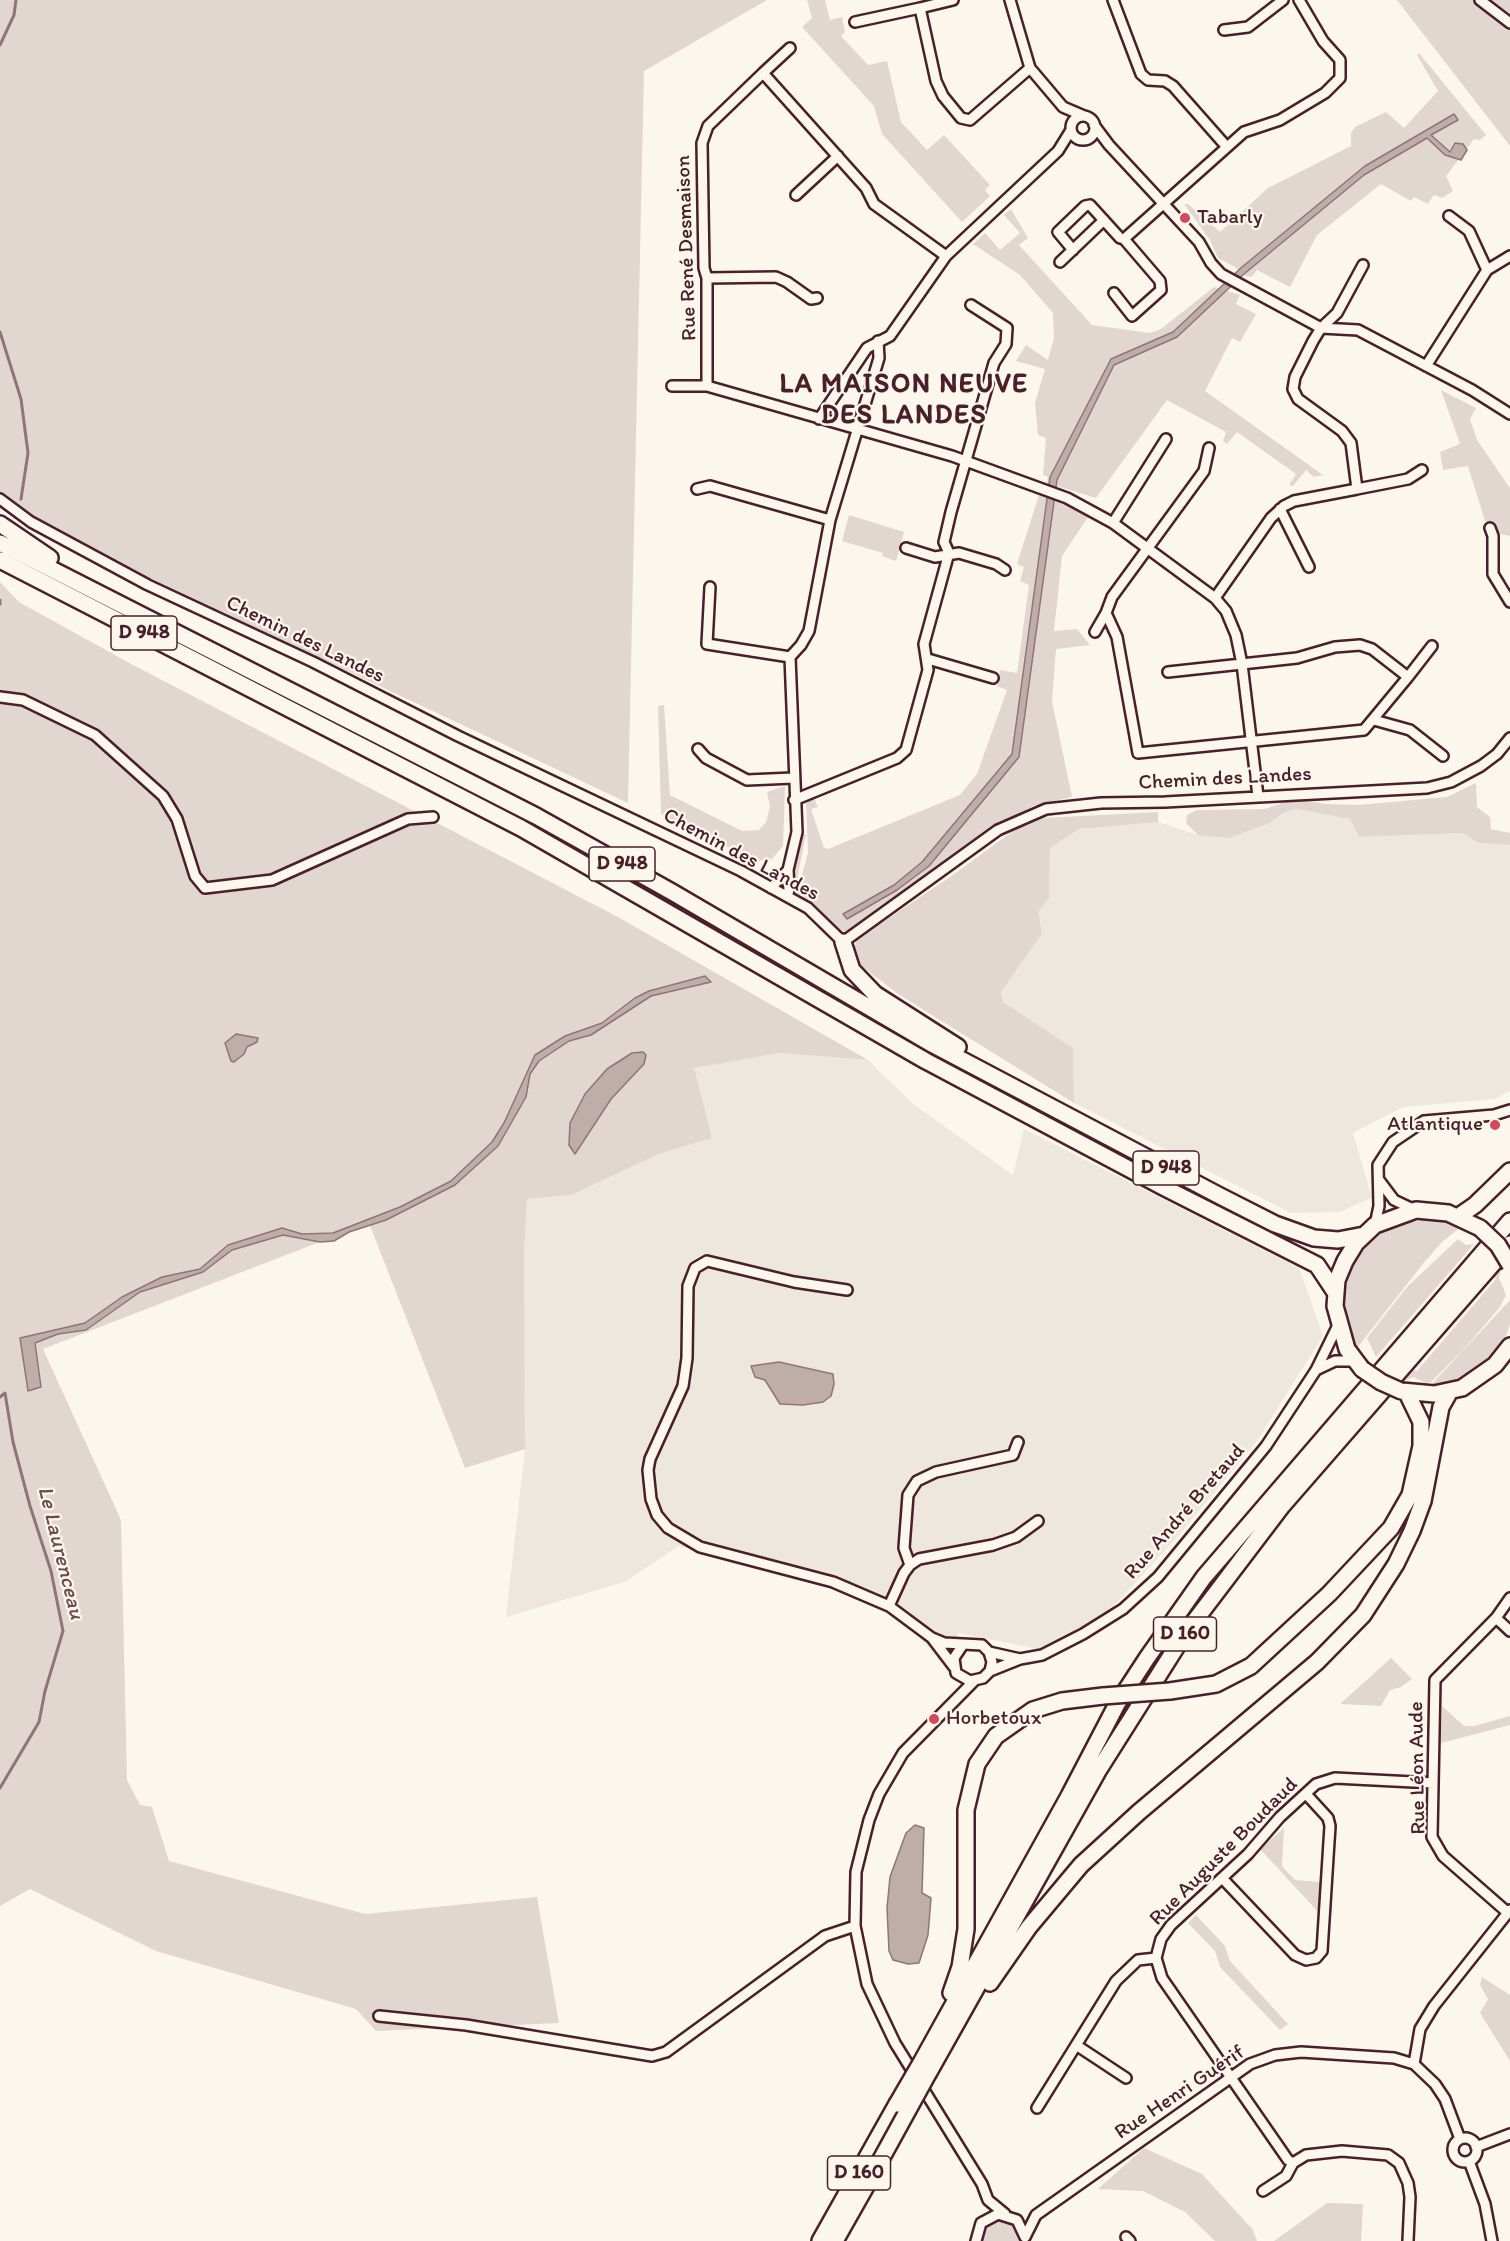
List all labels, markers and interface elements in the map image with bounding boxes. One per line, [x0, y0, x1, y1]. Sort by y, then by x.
street label: Rue René Desmaison [671, 155, 703, 341]
place label: Tabarly [1197, 205, 1263, 231]
marker: Tabarly [1178, 211, 1192, 225]
district label: LA MAISON NEUVE DES LANDES [781, 369, 1027, 432]
street label: Chemin des Landes [222, 591, 388, 689]
road number: D 948 [111, 616, 177, 650]
street label: Chemin des Landes [1138, 762, 1312, 796]
street label: Chemin des Landes [659, 803, 823, 907]
road number: D 948 [589, 847, 655, 881]
place label: Atlantique [1387, 1112, 1483, 1138]
marker: Atlantique [1488, 1118, 1502, 1132]
road number: D 948 [1133, 1151, 1199, 1185]
street label: Rue André Bretaud [1119, 1439, 1251, 1585]
water label: Le Laurenceau [31, 1484, 89, 1622]
road number: D 160 [1154, 1617, 1216, 1651]
street label: Rue Léon Aude [1404, 1701, 1432, 1835]
place label: Horbetoux [946, 1706, 1041, 1732]
marker: Horbetoux [927, 1712, 941, 1726]
street label: Rue Auguste Boudaud [1145, 1773, 1303, 1931]
street label: Rue Henri Guérif [1110, 2040, 1250, 2146]
road number: D 160 [828, 2156, 890, 2190]

